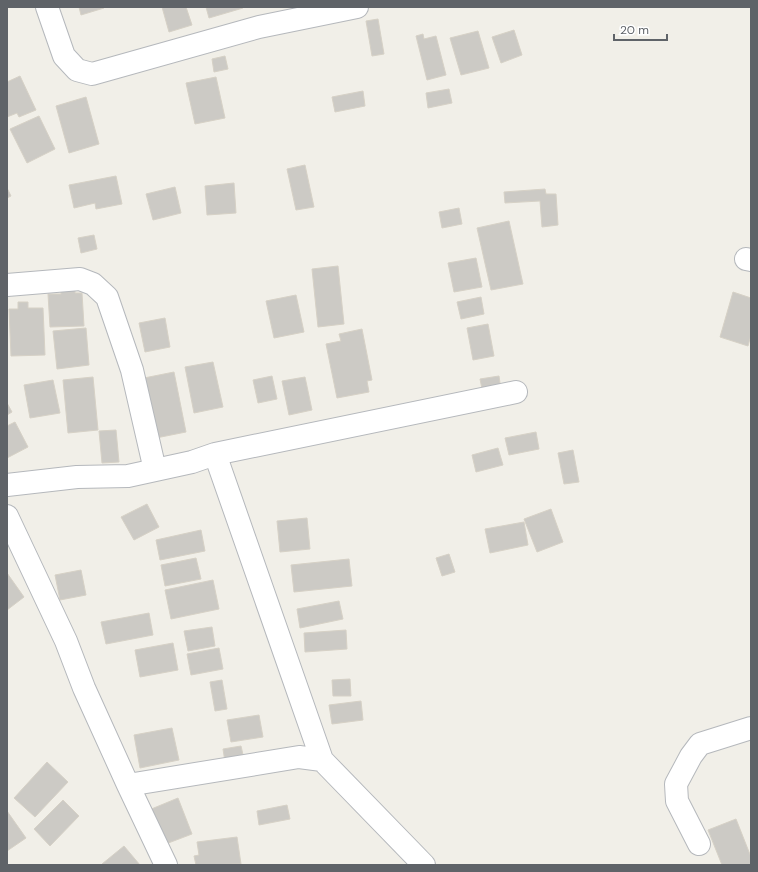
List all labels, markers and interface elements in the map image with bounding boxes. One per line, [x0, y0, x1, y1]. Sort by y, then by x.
scale bar [614, 16, 667, 42]
text: 20 m [620, 22, 649, 38]

